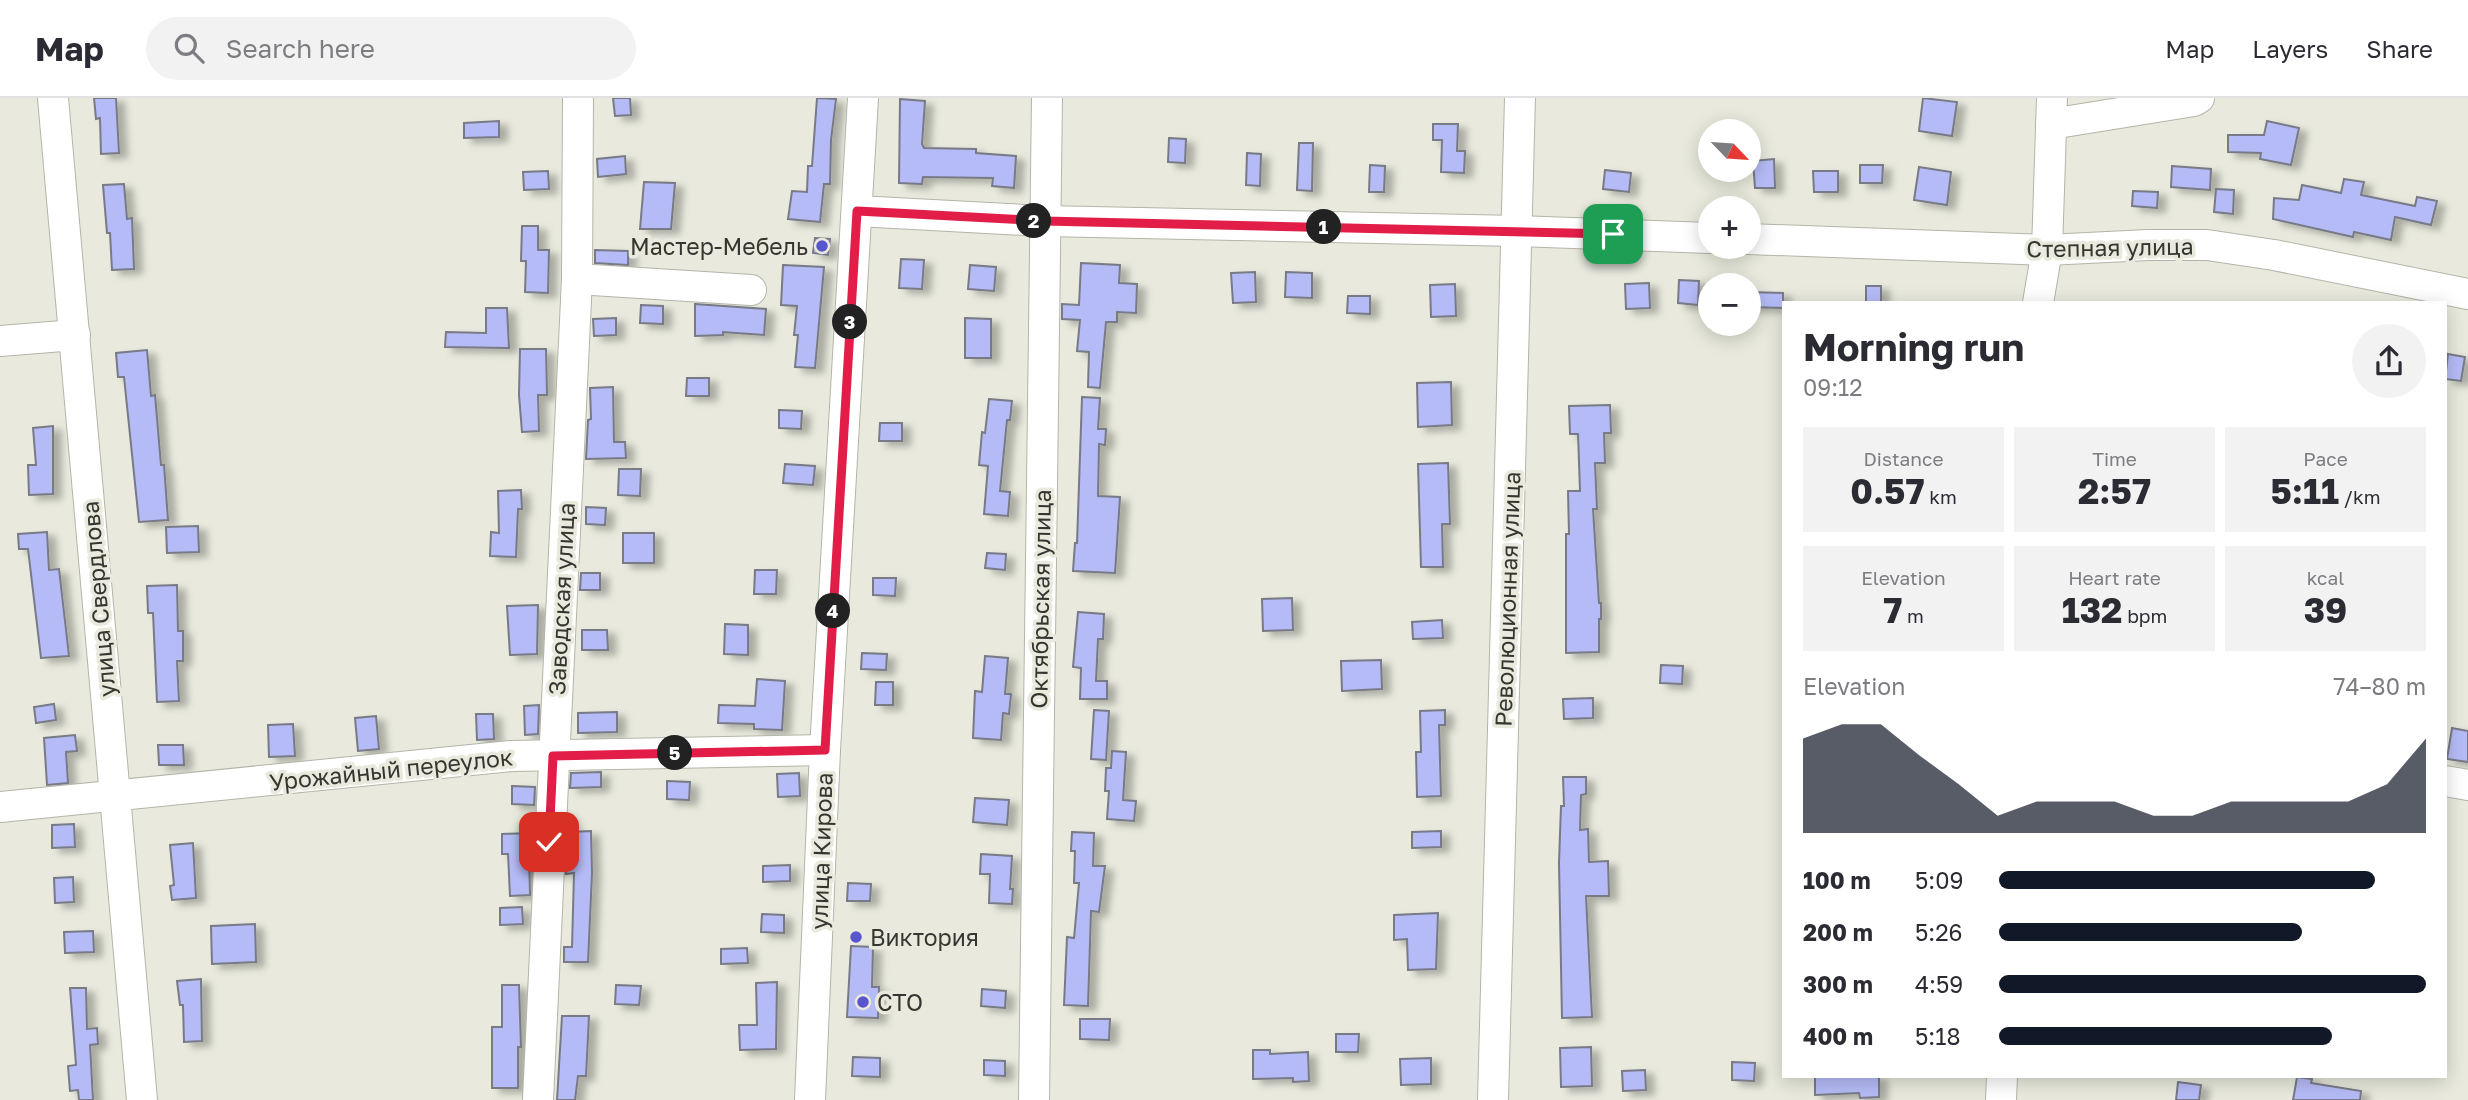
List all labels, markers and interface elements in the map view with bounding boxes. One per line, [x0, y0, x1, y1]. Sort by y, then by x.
search box [146, 17, 636, 80]
text: Map [35, 29, 104, 68]
icon: search [170, 29, 208, 67]
text: Search here [226, 33, 375, 64]
text: Map [2165, 34, 2214, 63]
text: Layers [2252, 34, 2328, 63]
text: Share [2366, 34, 2433, 63]
north arrow [1698, 119, 1760, 182]
map controls [1698, 119, 1761, 336]
button: + [1698, 196, 1761, 259]
pin: 2 [1016, 204, 1052, 238]
pin [1583, 204, 1643, 264]
text: 2 [1028, 209, 1039, 232]
pin: 1 [1306, 209, 1342, 244]
text: 1 [1319, 215, 1328, 238]
icon: arrive [1594, 215, 1632, 253]
place label: Мастер-Мебель [630, 232, 808, 260]
street label: Степная улица [2026, 232, 2194, 262]
marker: Мастер-Мебель [814, 238, 830, 254]
button: − [1698, 273, 1761, 336]
pin: 3 [832, 304, 868, 340]
text: 3 [844, 310, 855, 333]
text: Morning run [1803, 324, 2024, 369]
button: share [2352, 324, 2426, 398]
text: 09:12 [1803, 373, 1863, 401]
text: Distance [1864, 447, 1943, 470]
text: Time [2092, 447, 2137, 470]
text: Pace [2303, 447, 2348, 470]
text: 0.57 [1850, 470, 1925, 512]
text: 2:57 [2078, 470, 2151, 512]
text: 5:11 [2270, 470, 2339, 512]
street label: Революционная улица [1489, 471, 1525, 727]
text: km [1925, 485, 1957, 508]
text: /km [2339, 485, 2381, 508]
street label: Октябрьская улица [1024, 489, 1056, 709]
street label: улица Свердлова [75, 500, 121, 698]
street label: Заводская улица [542, 502, 580, 696]
text: Elevation [1861, 566, 1946, 589]
text: Heart rate [2068, 566, 2161, 589]
text: kcal [2307, 566, 2344, 589]
text: 7 [1883, 589, 1902, 631]
text: 132 [2062, 589, 2122, 631]
text: 39 [2304, 589, 2347, 631]
pin: 4 [816, 594, 850, 628]
text: 4 [827, 599, 838, 622]
text: m [1902, 604, 1924, 627]
text: bpm [2122, 604, 2167, 627]
text: Elevation [1803, 672, 1905, 700]
text: 74–80 m [2333, 672, 2426, 700]
pin: 5 [658, 736, 692, 770]
text: 5 [669, 741, 680, 764]
street label: Урожайный переулок [268, 742, 514, 796]
street label: улица Кирова [804, 772, 838, 930]
pin [519, 812, 579, 872]
icon: check [530, 823, 568, 861]
text: 100 m [1803, 866, 1871, 894]
text: 5:09 [1915, 866, 1963, 894]
text: 200 m [1803, 918, 1873, 946]
text: 5:26 [1915, 918, 1963, 946]
place label: Виктория [870, 923, 979, 951]
marker: Виктория [848, 929, 864, 945]
text: 300 m [1803, 970, 1873, 998]
text: 4:59 [1915, 970, 1963, 998]
place label: СТО [877, 988, 923, 1016]
marker: СТО [855, 994, 871, 1010]
text: 400 m [1803, 1022, 1873, 1050]
text: 5:18 [1915, 1022, 1960, 1050]

